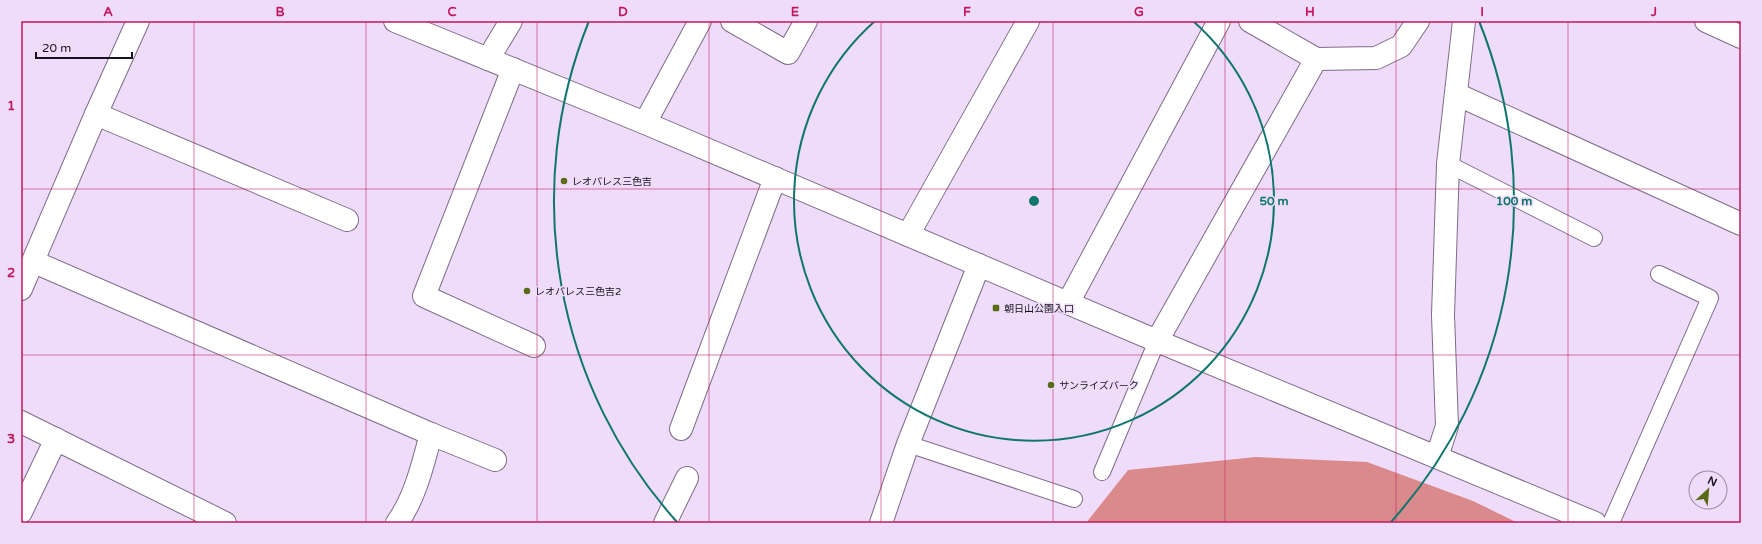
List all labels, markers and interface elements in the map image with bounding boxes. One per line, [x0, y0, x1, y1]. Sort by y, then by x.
text: A [103, 4, 113, 20]
text: B [275, 4, 285, 20]
text: C [447, 4, 457, 20]
text: D [618, 4, 628, 20]
text: E [791, 4, 799, 20]
text: F [963, 4, 971, 20]
text: G [1134, 4, 1144, 20]
text: H [1305, 4, 1315, 20]
text: I [1480, 4, 1484, 20]
text: J [1650, 4, 1657, 20]
scale bar [36, 34, 132, 60]
text: 20 m [42, 41, 71, 55]
text: 1 [7, 98, 15, 114]
marker: レオパレス三色吉 [559, 176, 569, 186]
place label: レオパレス三色吉 [572, 176, 652, 188]
centre of rings [1027, 194, 1041, 208]
text: 50 m [1259, 194, 1289, 208]
text: 100 m [1496, 194, 1532, 208]
text: 2 [7, 265, 15, 281]
marker: レオパレス三色吉2 [522, 286, 532, 296]
place label: レオパレス三色吉2 [535, 286, 621, 298]
marker: 朝日山公園入口 [991, 303, 1001, 313]
place label: 朝日山公園入口 [1004, 303, 1074, 315]
marker: サンライズパーク [1046, 380, 1056, 390]
place label: サンライズパーク [1059, 380, 1139, 392]
text: 3 [7, 431, 15, 447]
north arrow [1688, 470, 1728, 510]
text: N [1705, 474, 1719, 489]

